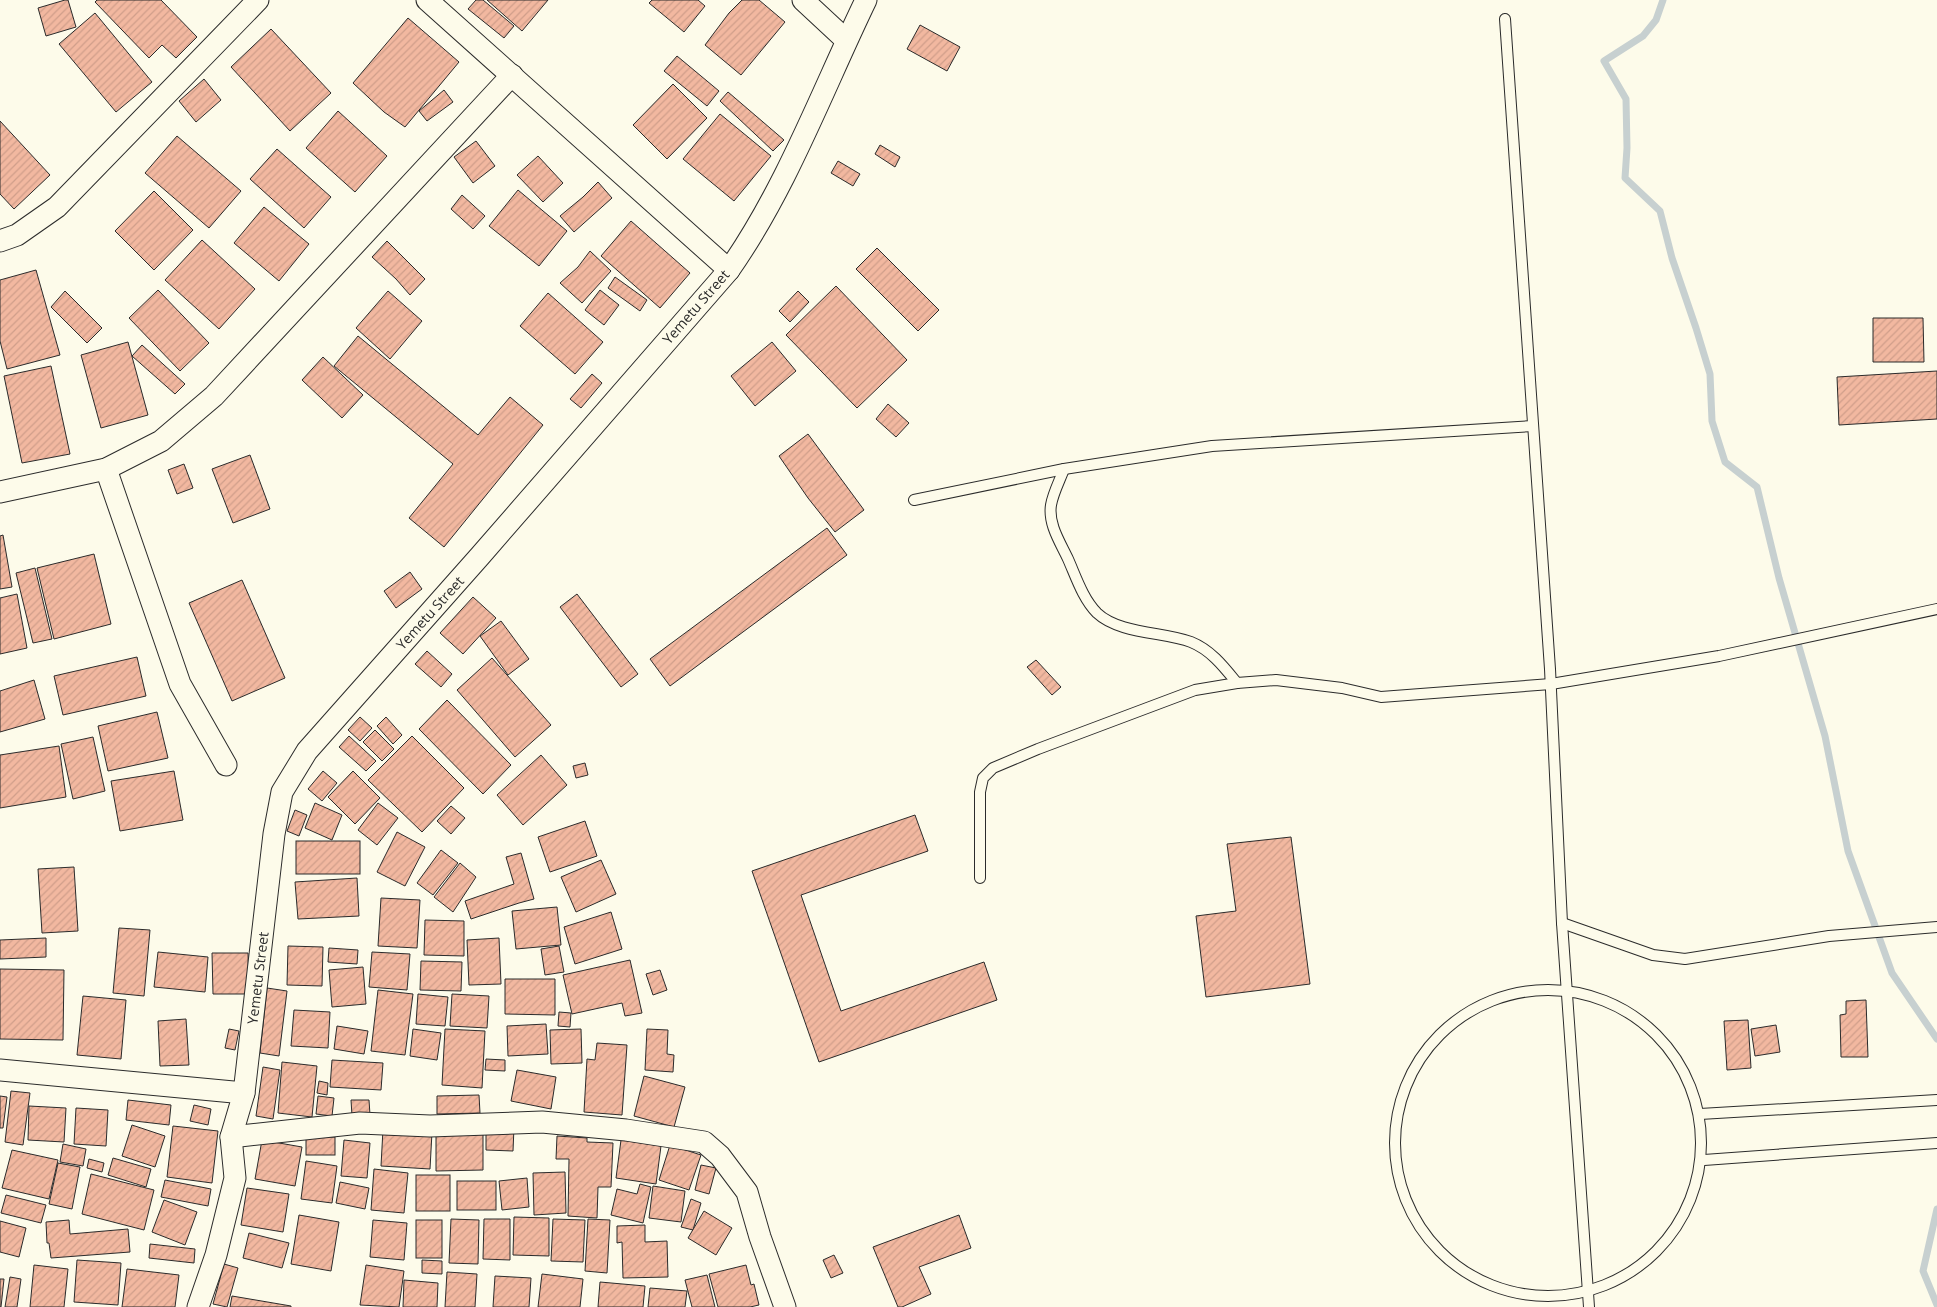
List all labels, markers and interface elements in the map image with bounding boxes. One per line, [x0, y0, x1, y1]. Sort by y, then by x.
street label: Yemetu Street [658, 265, 733, 348]
street label: Yemetu Street [392, 572, 468, 654]
street label: Yemetu Street [242, 931, 273, 1025]

